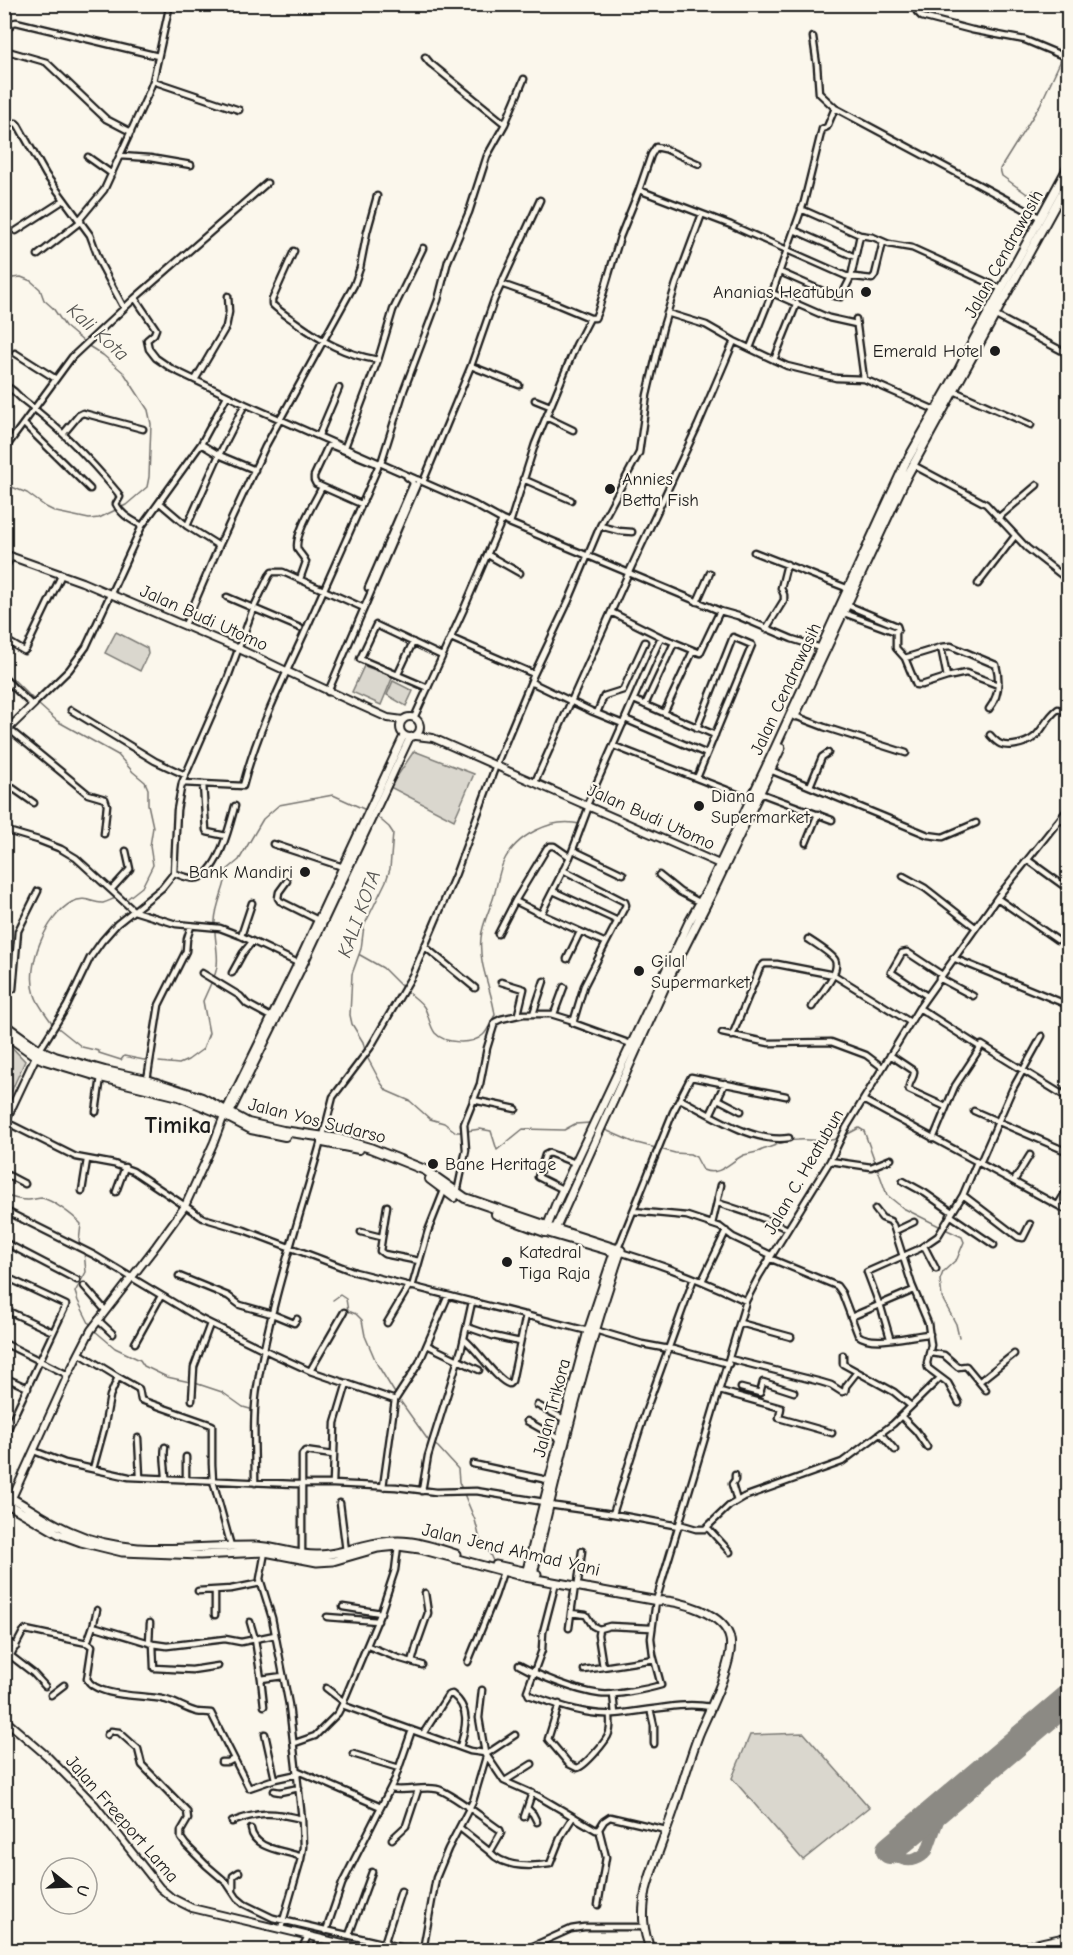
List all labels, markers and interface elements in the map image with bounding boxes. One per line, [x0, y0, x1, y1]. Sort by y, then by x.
street label: Jalan Cendrawasih [960, 186, 1048, 322]
place label: Ananias Heatubun [713, 282, 854, 303]
marker: Ananias Heatubun [859, 285, 873, 299]
water label: Kali Kota [62, 298, 134, 366]
place label: Emerald Hotel [873, 341, 983, 362]
marker: Emerald Hotel [988, 344, 1002, 358]
place label: Annies Betta Fish [622, 469, 699, 511]
marker: Annies Betta Fish [603, 482, 617, 496]
street label: Jalan Budi Utomo [137, 580, 271, 656]
street label: Jalan Cendrawasih [746, 620, 826, 758]
street label: Jalan Budi Utomo [584, 779, 718, 855]
place label: Diana Supermarket [711, 786, 811, 828]
marker: Diana Supermarket [692, 799, 706, 813]
place label: Bank Mandiri [189, 862, 293, 883]
marker: Bank Mandiri [298, 865, 312, 879]
water label: KALI KOTA [333, 867, 385, 961]
place label: Gilal Supermarket [651, 951, 751, 993]
marker: Gilal Supermarket [632, 964, 646, 978]
street label: Jalan Yos Sudarso [246, 1094, 388, 1148]
street label: Jalan C. Heatubun [760, 1106, 848, 1238]
district label: Timika [145, 1111, 211, 1139]
place label: Bane Heritage [445, 1154, 556, 1175]
marker: Bane Heritage [426, 1157, 440, 1171]
place label: Katedral Tiga Raja [519, 1242, 591, 1284]
marker: Katedral Tiga Raja [500, 1255, 514, 1269]
street label: Jalan Trikora [529, 1356, 575, 1460]
street label: Jalan Jend Ahmad Yani [420, 1519, 602, 1581]
street label: Jalan Freeport Lama [61, 1751, 183, 1887]
north arrow [39, 1856, 99, 1916]
text: U [72, 1882, 93, 1898]

